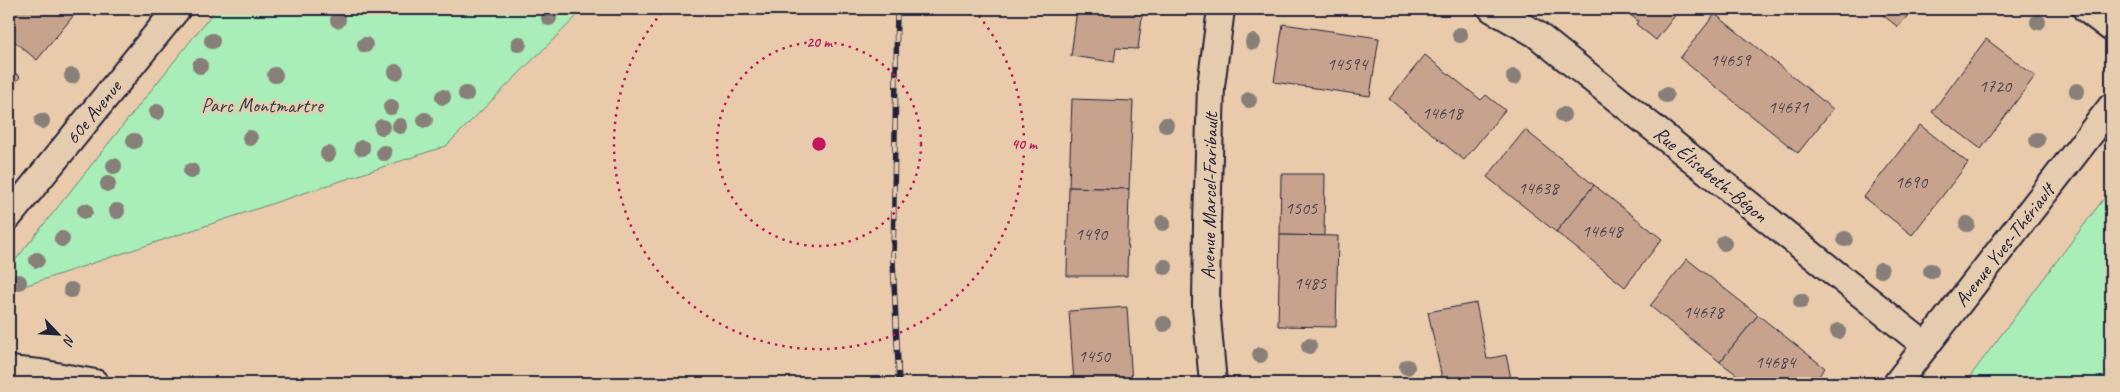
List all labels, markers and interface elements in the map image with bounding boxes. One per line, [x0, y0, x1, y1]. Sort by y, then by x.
text: 20 m [806, 33, 833, 52]
house number: 14659 [1710, 49, 1752, 71]
house number: 14594 [1327, 53, 1369, 75]
street label: 60e Avenue [60, 74, 128, 149]
house number: 1720 [1979, 75, 2013, 97]
park label: Parc Montmartre [201, 93, 324, 118]
house number: 14671 [1768, 96, 1809, 118]
house number: 14618 [1422, 102, 1464, 124]
street label: Avenue Marcel-Faribault [1196, 110, 1223, 280]
street label: Rue Élisabeth-Bégon [1649, 121, 1773, 229]
centre of rings [810, 135, 828, 153]
text: 40 m [1011, 135, 1038, 154]
house number: 1690 [1895, 171, 1929, 193]
street label: Avenue Yves-Thériault [1949, 176, 2062, 312]
house number: 14638 [1518, 177, 1560, 199]
house number: 1505 [1285, 197, 1318, 219]
house number: 14648 [1582, 220, 1624, 242]
house number: 1490 [1075, 223, 1109, 245]
house number: 1485 [1294, 272, 1327, 294]
house number: 14678 [1683, 301, 1725, 323]
north arrow [32, 310, 82, 360]
text: N [59, 332, 79, 349]
house number: 1450 [1078, 345, 1112, 367]
house number: 14684 [1755, 351, 1797, 373]

